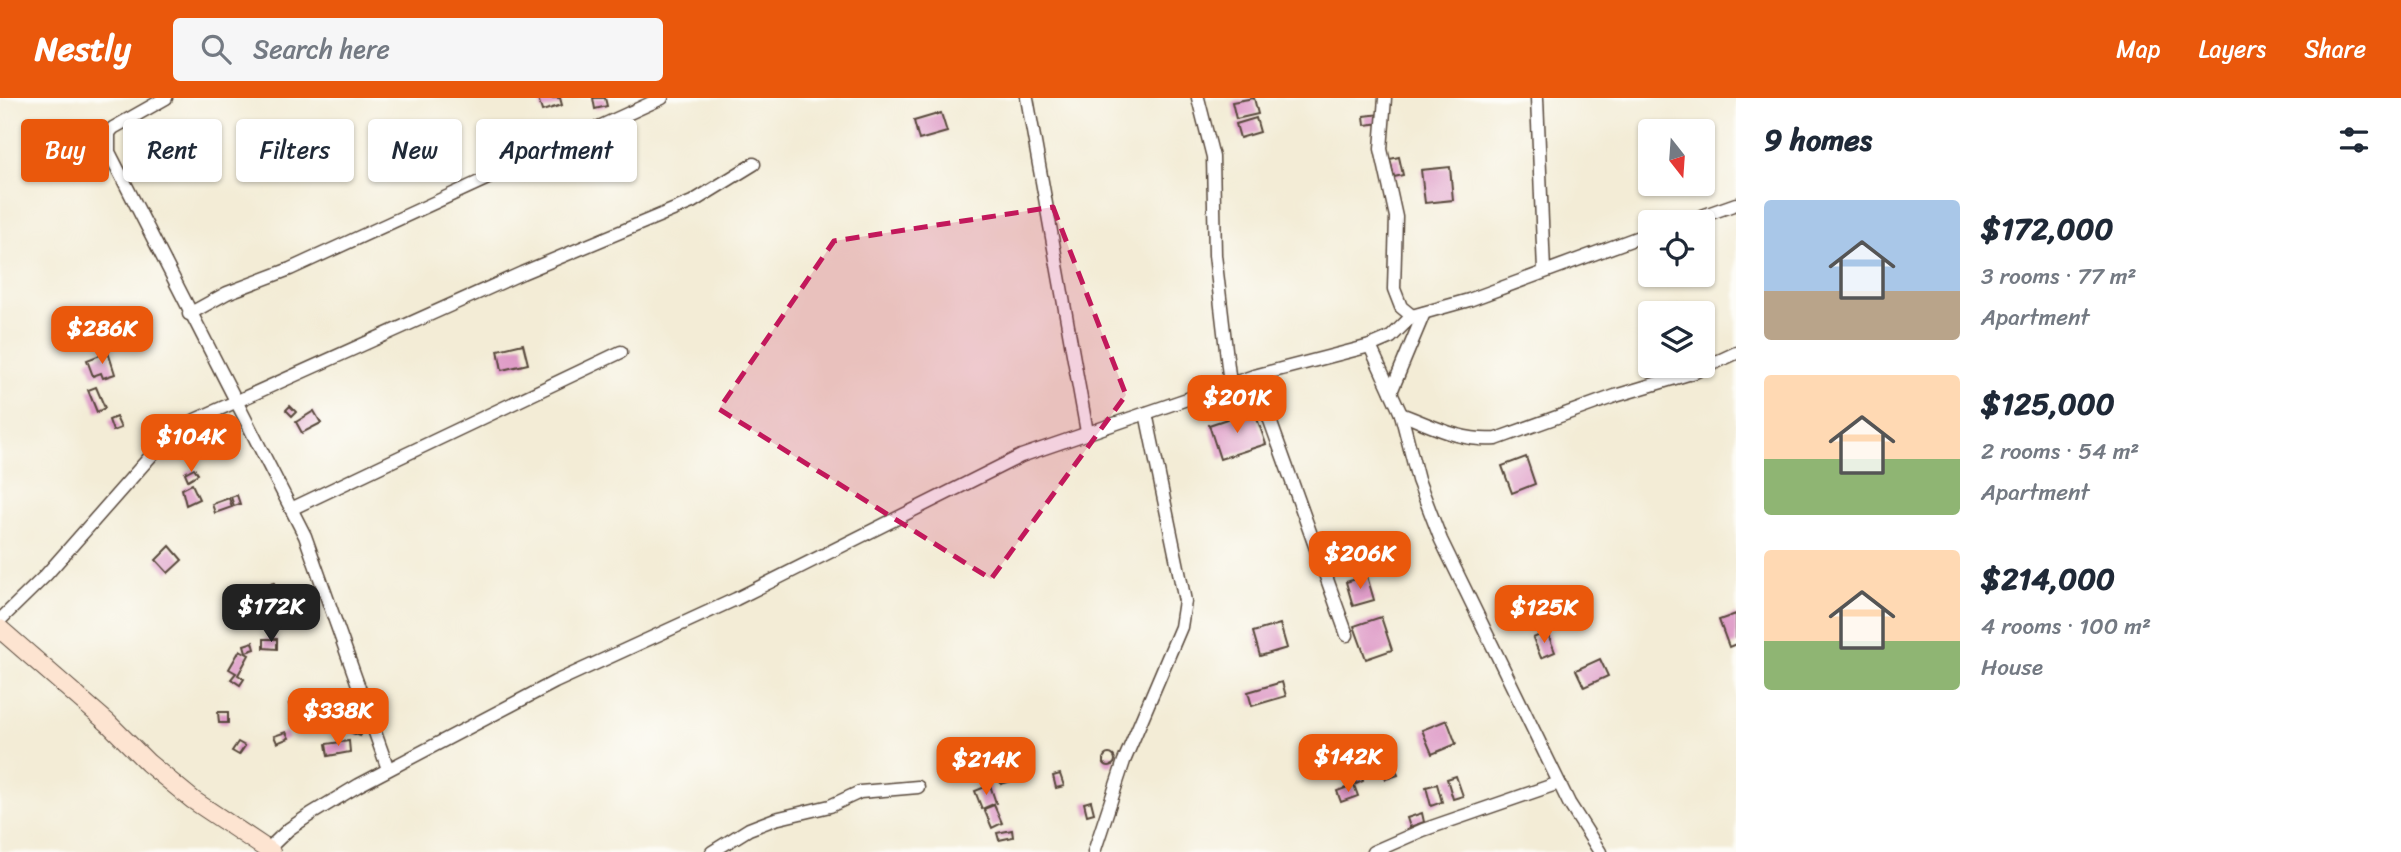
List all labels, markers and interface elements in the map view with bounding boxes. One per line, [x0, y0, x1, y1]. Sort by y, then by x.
search box [173, 18, 663, 81]
text: Nestly [35, 20, 131, 78]
text: Search here [253, 26, 390, 72]
text: Map [2116, 28, 2161, 70]
text: Layers [2199, 28, 2266, 70]
text: Share [2304, 28, 2366, 70]
icon: search [197, 30, 235, 68]
text: 9 homes [1764, 113, 1872, 167]
chip: Buy [21, 119, 109, 182]
chip: Rent [123, 119, 222, 182]
chip: Filters [236, 119, 354, 182]
chip: New [368, 119, 462, 182]
chip: Apartment [476, 119, 637, 182]
north arrow [1638, 119, 1715, 196]
map controls [1638, 119, 1715, 378]
icon: filters [2335, 121, 2373, 159]
text: $172,000 [1981, 202, 2113, 256]
button: locate [1638, 210, 1715, 287]
icon: home [1820, 228, 1904, 312]
text: 3 rooms · 77 m² [1981, 256, 2137, 297]
text: Apartment [1981, 297, 2090, 338]
button: layers [1638, 301, 1715, 378]
pin: $286K [53, 306, 151, 366]
text: $286K [67, 308, 137, 349]
pin: $201K [1188, 376, 1286, 435]
text: $201K [1203, 377, 1271, 418]
text: $125,000 [1981, 377, 2115, 431]
icon: home [1820, 403, 1904, 487]
pin: $104K [142, 414, 240, 474]
text: $104K [157, 416, 225, 457]
text: 2 rooms · 54 m² [1981, 431, 2139, 472]
text: Apartment [1981, 472, 2090, 513]
pin: $206K [1311, 532, 1409, 591]
text: $206K [1325, 533, 1395, 574]
text: $214,000 [1981, 552, 2115, 606]
icon: home [1820, 578, 1904, 662]
pin: $172K [222, 584, 320, 644]
text: $172K [238, 586, 304, 627]
pin: $125K [1495, 586, 1593, 645]
text: $125K [1511, 587, 1577, 628]
text: 4 rooms · 100 m² [1981, 606, 2151, 647]
text: House [1981, 647, 2043, 688]
pin: $338K [289, 688, 387, 748]
text: $338K [304, 690, 372, 731]
pin: $142K [1299, 734, 1397, 794]
text: $142K [1315, 736, 1381, 777]
pin: $214K [937, 738, 1035, 797]
text: $214K [953, 739, 1019, 780]

